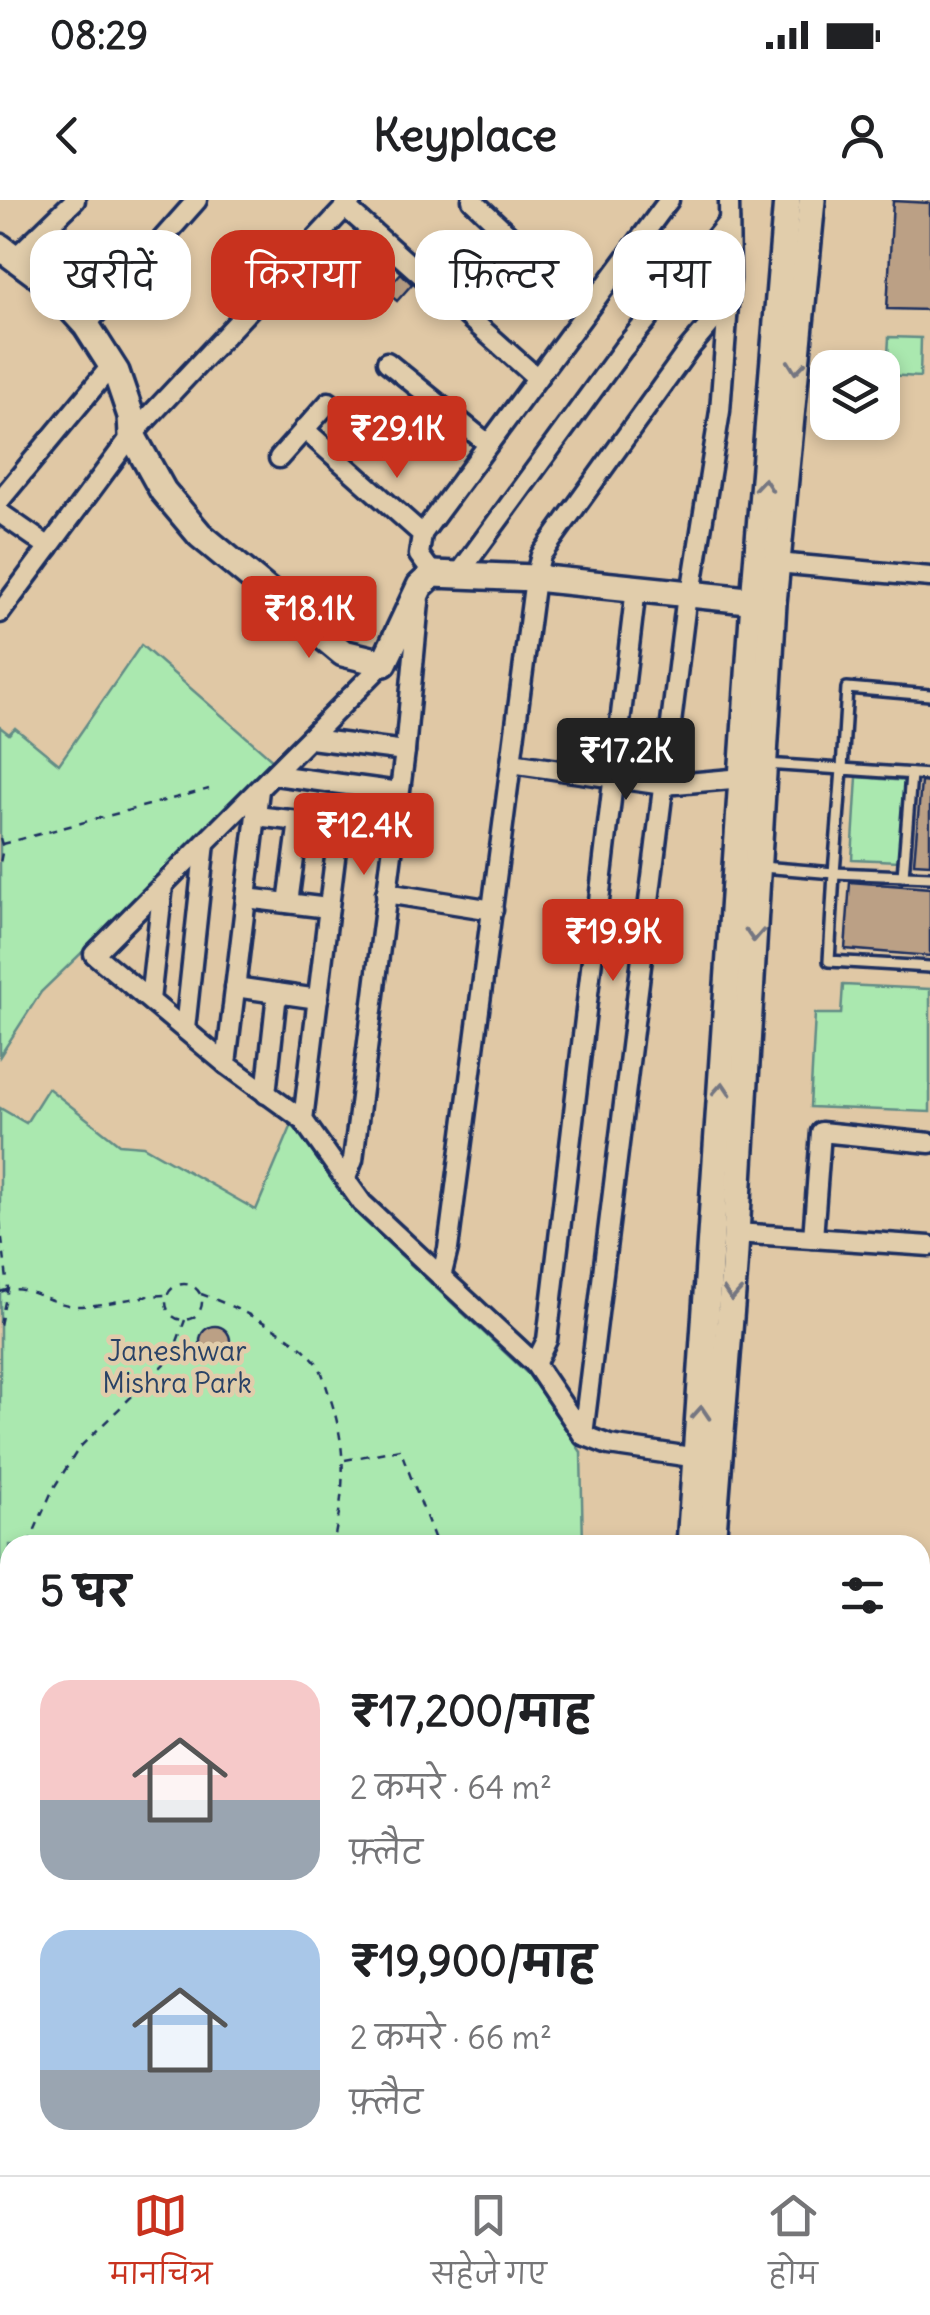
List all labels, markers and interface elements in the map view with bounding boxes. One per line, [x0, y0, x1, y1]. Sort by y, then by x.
text: 08:29 [50, 12, 148, 59]
text: Keyplace [373, 107, 557, 163]
icon: back [40, 108, 95, 163]
icon: person [835, 108, 890, 163]
chip: खरीदें [30, 230, 191, 320]
chip: किराया [211, 230, 395, 320]
chip: फ़िल्टर [415, 230, 593, 320]
chip: नया [613, 230, 745, 320]
map controls [810, 350, 900, 440]
button: layers [810, 350, 900, 440]
one-way arrow [785, 359, 807, 375]
pin: ₹29.1K [316, 396, 478, 481]
text: ₹29.1K [349, 408, 445, 449]
one-way arrow [752, 477, 774, 493]
pin: ₹18.1K [228, 576, 390, 661]
text: ₹18.1K [264, 588, 354, 629]
pin: ₹17.2K [545, 718, 707, 803]
text: ₹17.2K [579, 730, 673, 771]
pin: ₹12.4K [283, 793, 445, 878]
text: ₹12.4K [316, 805, 412, 846]
pin: ₹19.9K [532, 899, 694, 984]
text: ₹19.9K [564, 911, 662, 952]
one-way arrow [744, 928, 765, 944]
one-way arrow [711, 1080, 733, 1096]
one-way arrow [721, 1287, 743, 1303]
park label: Janeshwar Mishra Park [102, 1333, 252, 1401]
one-way arrow [690, 1405, 711, 1421]
text: 5 घर [40, 1565, 130, 1617]
icon: filters [835, 1568, 890, 1623]
text: ₹17,200/माह [350, 1685, 592, 1737]
icon: home [120, 1720, 240, 1840]
text: 2 कमरे · 64 m² [350, 1767, 552, 1808]
text: फ़्लैट [350, 1832, 423, 1873]
text: ₹19,900/माह [350, 1935, 596, 1987]
icon: home [120, 1970, 240, 2090]
text: 2 कमरे · 66 m² [350, 2017, 552, 2058]
text: फ़्लैट [350, 2082, 423, 2123]
tab: मानचित्र [109, 2188, 212, 2305]
tab: सहेजे गए [431, 2188, 547, 2305]
tab: होम [766, 2188, 821, 2305]

